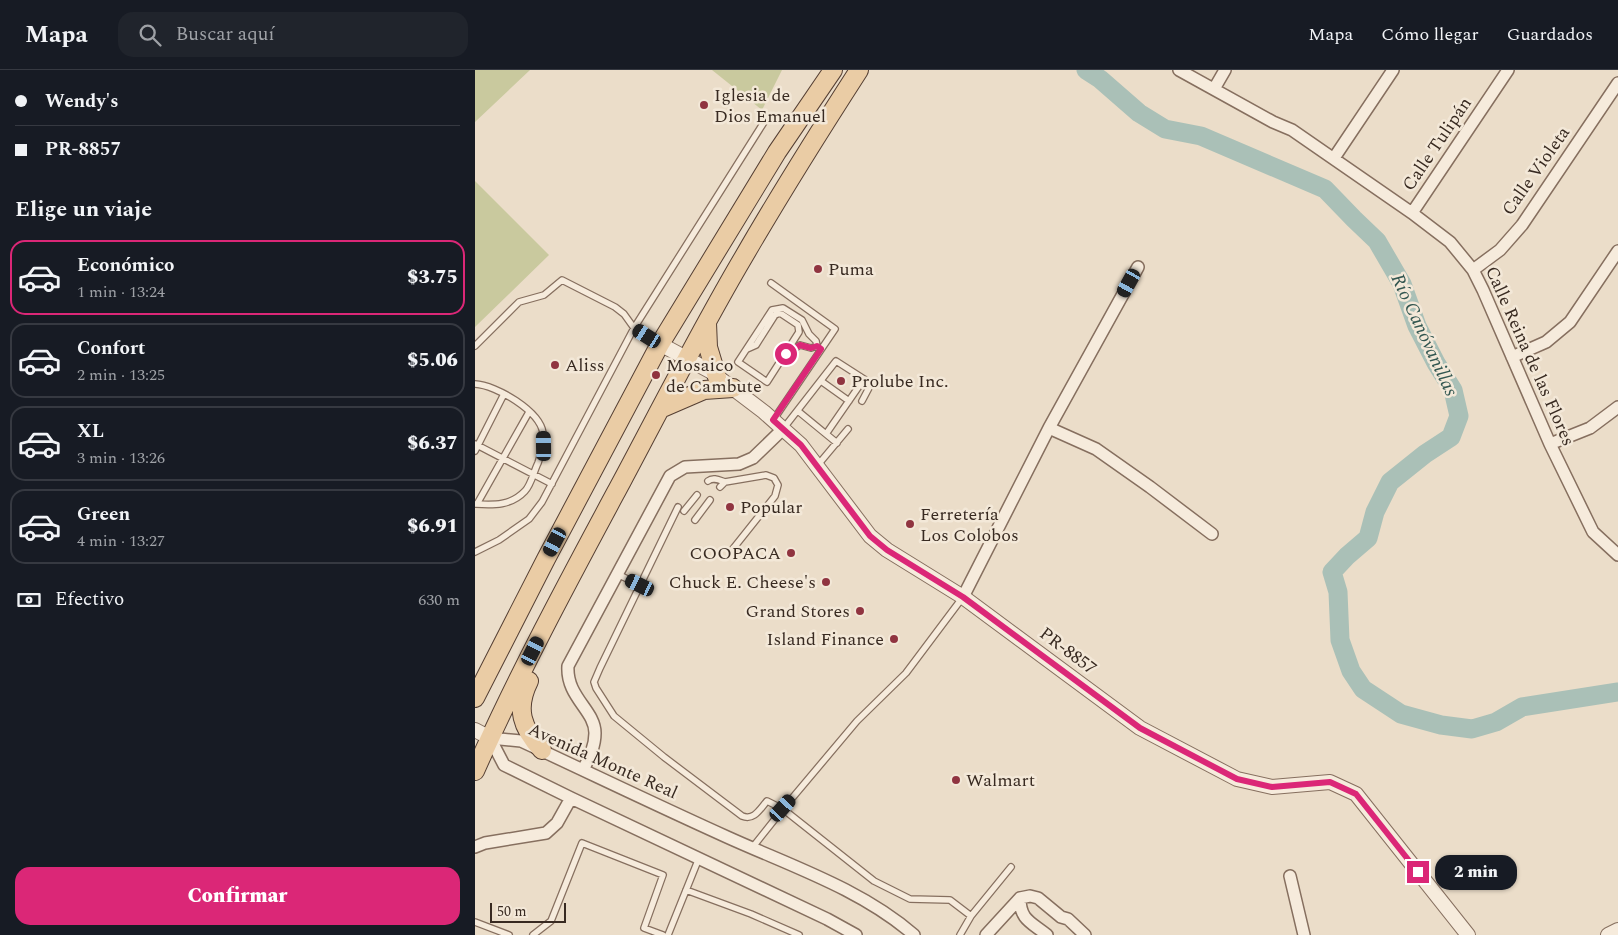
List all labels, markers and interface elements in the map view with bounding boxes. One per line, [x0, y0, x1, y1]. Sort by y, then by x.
search box [118, 12, 468, 57]
text: Mapa [25, 17, 88, 53]
text: Buscar aquí [176, 20, 274, 49]
icon: search [136, 21, 164, 49]
text: Mapa [1308, 21, 1353, 48]
text: Cómo llegar [1381, 21, 1479, 48]
text: Guardados [1507, 21, 1593, 48]
place label: Iglesia de Dios Emanuel [714, 82, 826, 130]
text: Wendy's [45, 87, 119, 116]
street label: Calle Tulipán [1396, 92, 1478, 196]
marker: Iglesia de Dios Emanuel [698, 99, 710, 111]
street label: Calle Violeta [1495, 121, 1577, 221]
text: PR-8857 [45, 135, 121, 164]
text: Elige un viaje [15, 193, 152, 226]
text: Económico [77, 251, 174, 280]
icon: car [17, 255, 62, 300]
place label: Puma [828, 256, 874, 283]
street label: Calle Reina de las Flores [1478, 262, 1582, 450]
text: $3.75 [407, 263, 458, 292]
marker: Puma [812, 263, 824, 275]
car [1115, 266, 1142, 300]
water label: Río Canóvanillas [1383, 269, 1465, 401]
text: 1 min · 13:24 [77, 280, 165, 304]
car [630, 322, 663, 350]
text: Confort [77, 334, 145, 363]
icon: car [17, 338, 62, 383]
route start [775, 343, 797, 365]
text: $5.06 [407, 346, 458, 375]
place label: Aliss [565, 352, 605, 379]
place label: Mosaico de Cambute [666, 352, 762, 400]
marker: Aliss [549, 359, 561, 371]
text: 2 min · 13:25 [77, 363, 165, 387]
place label: Prolube Inc. [851, 368, 948, 395]
marker: Mosaico de Cambute [650, 369, 662, 381]
marker: Prolube Inc. [835, 375, 847, 387]
text: XL [77, 417, 104, 446]
icon: car [17, 421, 62, 466]
text: $6.37 [407, 429, 458, 458]
car [536, 431, 551, 461]
text: 3 min · 13:26 [77, 446, 165, 470]
place label: Popular [740, 494, 802, 521]
text: Green [77, 500, 130, 529]
marker: Popular [724, 501, 736, 513]
place label: Ferretería Los Colobos [920, 501, 1019, 549]
icon: car [17, 504, 62, 549]
text: $6.91 [407, 512, 458, 541]
marker: Ferretería Los Colobos [904, 518, 916, 530]
car [541, 525, 568, 559]
text: 4 min · 13:27 [77, 529, 165, 553]
place label: COOPACA [689, 540, 781, 567]
marker: COOPACA [785, 547, 797, 559]
place label: Chuck E. Cheese's [669, 569, 816, 596]
car [623, 572, 656, 598]
marker: Chuck E. Cheese's [820, 576, 832, 588]
text: Efectivo [55, 585, 124, 614]
icon: cash [15, 586, 43, 614]
text: 630 m [418, 588, 460, 612]
place label: Grand Stores [746, 598, 850, 625]
marker: Grand Stores [854, 605, 866, 617]
street label: PR-8857 [1034, 620, 1102, 682]
place label: Island Finance [767, 626, 884, 653]
marker: Island Finance [888, 633, 900, 645]
car [519, 634, 546, 668]
street label: Avenida Monte Real [524, 716, 682, 806]
place label: Walmart [966, 767, 1035, 794]
marker: Walmart [950, 774, 962, 786]
car [767, 792, 798, 824]
callout: 2 min [1435, 854, 1518, 890]
text: 2 min [1454, 860, 1498, 884]
route end [1407, 861, 1429, 883]
button: Confirmar [15, 867, 460, 925]
scale bar [490, 900, 566, 923]
text: 50 m [497, 901, 527, 922]

